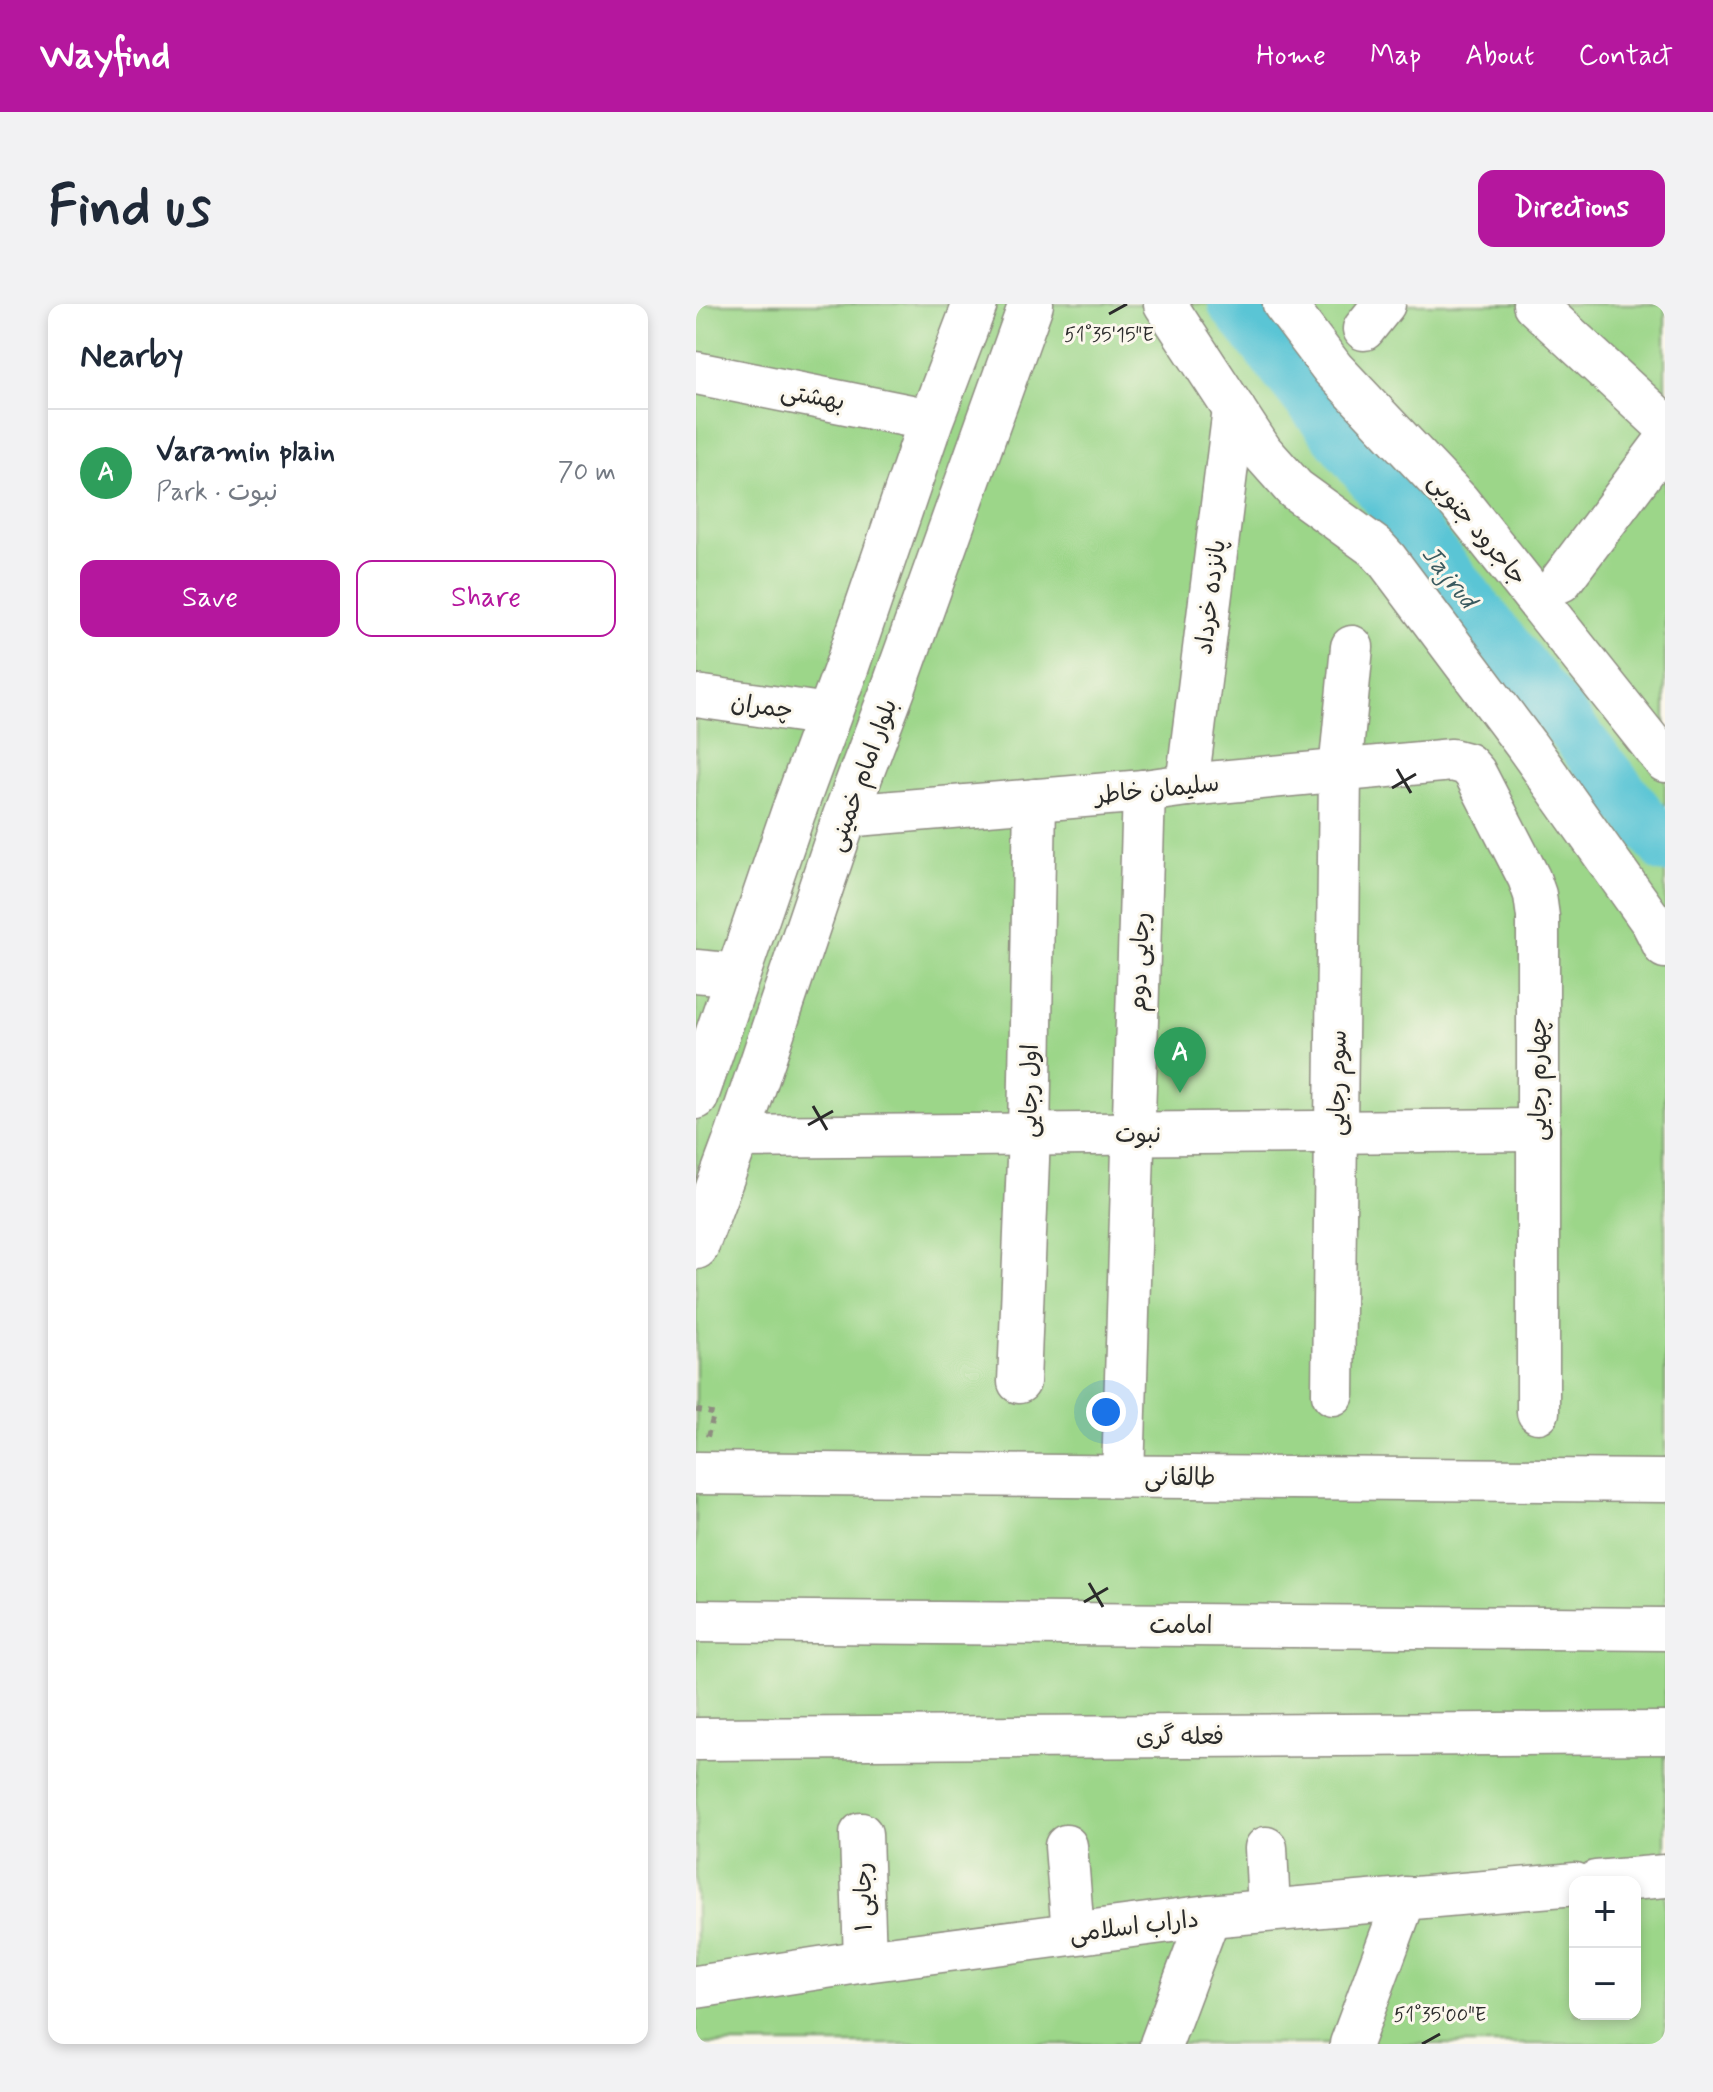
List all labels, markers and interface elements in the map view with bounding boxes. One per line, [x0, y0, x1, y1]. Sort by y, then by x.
text: Wayfind [40, 32, 170, 81]
text: Home [1256, 38, 1326, 75]
text: Map [1370, 38, 1421, 75]
text: About [1465, 38, 1534, 75]
text: Contact [1578, 38, 1673, 75]
button: Directions [1478, 170, 1665, 247]
text: Find us [48, 172, 211, 245]
text: 51°35'15"E [1064, 322, 1154, 349]
text: Nearby [80, 334, 184, 379]
street label: بهشتی [778, 376, 847, 419]
text: Varamin plain [156, 432, 335, 471]
text: A [97, 456, 115, 490]
text: 70 m [558, 456, 616, 490]
street label: جاجرود جنوبی [1421, 467, 1533, 593]
text: Park · نبوت [156, 476, 278, 510]
street label: پانزده خرداد [1189, 538, 1234, 656]
water label: Jajrud [1413, 539, 1486, 618]
button: Save [80, 560, 340, 637]
button: Share [356, 560, 616, 637]
street label: چمران [729, 688, 795, 727]
street label: بلوار امام خمینی [821, 695, 906, 856]
street label: سلیمان خاطر [1091, 769, 1221, 813]
street label: رجایی دوم [1123, 912, 1160, 1013]
street label: چهارم رجایی [1524, 1017, 1556, 1141]
pin: A [1154, 1027, 1206, 1093]
street label: سوم رجایی [1322, 1030, 1356, 1136]
street label: اول رجایی [1014, 1044, 1047, 1138]
street label: نبوت [1115, 1120, 1161, 1151]
your location [1086, 1392, 1126, 1432]
street label: طالقانی [1144, 1463, 1216, 1494]
street label: امامت [1149, 1611, 1213, 1642]
street label: فعله گری [1136, 1722, 1224, 1753]
street label: رجایی ۱ [848, 1862, 881, 1932]
map controls [1569, 1876, 1641, 2020]
button: + [1569, 1876, 1641, 1948]
street label: داراب اسلامی [1068, 1904, 1201, 1951]
button: − [1569, 1948, 1641, 2020]
text: 51°35'00"E [1394, 2002, 1486, 2029]

